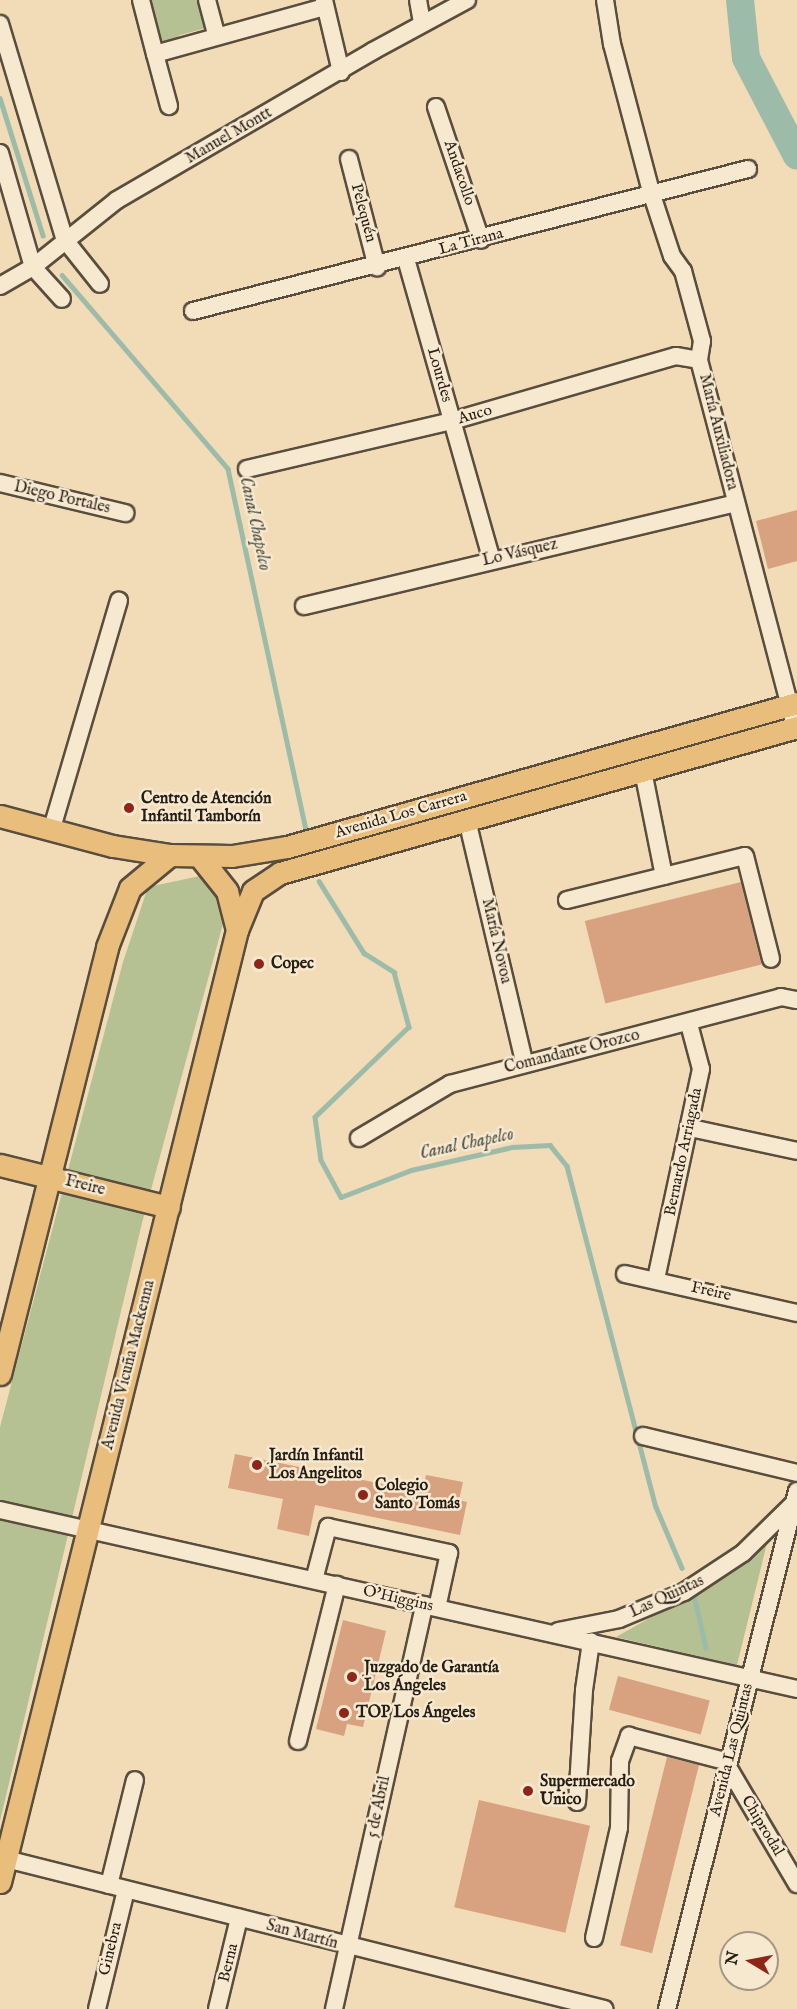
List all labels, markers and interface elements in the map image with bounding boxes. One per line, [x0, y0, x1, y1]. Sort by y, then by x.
street label: Manuel Montt [182, 103, 276, 169]
street label: Andacollo [439, 138, 479, 208]
street label: Pelequén [346, 181, 380, 245]
street label: La Tirana [437, 224, 505, 260]
street label: Lourdes [422, 346, 456, 404]
street label: María Auxiliadora [694, 372, 742, 492]
street label: Auco [456, 401, 494, 429]
water label: Canal Chapelco [234, 475, 274, 573]
street label: Diego Portales [12, 478, 112, 518]
street label: Lo Vásquez [481, 535, 559, 571]
street label: Avenida Los Carrera [333, 787, 469, 843]
place label: Centro de Atención Infantil Tamborín [141, 789, 271, 827]
marker: Centro de Atención Infantil Tamborín [122, 801, 136, 815]
street label: María Novoa [477, 897, 515, 985]
place label: Copec [271, 954, 314, 974]
marker: Copec [252, 957, 266, 971]
street label: Comandante Orozco [502, 1026, 642, 1078]
street label: Bernardo Arriagada [661, 1086, 707, 1218]
water label: Canal Chapelco [418, 1125, 516, 1165]
street label: Freire [63, 1172, 107, 1200]
street label: Avenida Vicuña Mackenna [99, 1278, 159, 1452]
street label: Freire [689, 1278, 733, 1306]
place label: Jardín Infantil Los Angelitos [269, 1446, 363, 1484]
marker: Jardín Infantil Los Angelitos [250, 1458, 264, 1472]
place label: Colegio Santo Tomás [375, 1476, 460, 1514]
marker: Colegio Santo Tomás [356, 1488, 370, 1502]
street label: Las Quintas [627, 1571, 707, 1623]
street label: O'Higgins [361, 1582, 435, 1616]
place label: Juzgado de Garantía Los Ángeles [364, 1658, 499, 1696]
marker: Juzgado de Garantía Los Ángeles [345, 1670, 359, 1684]
street label: Avenida Las Quintas [706, 1682, 758, 1818]
place label: TOP Los Ángeles [356, 1703, 475, 1723]
marker: TOP Los Ángeles [337, 1706, 351, 1720]
place label: Supermercado Unico [540, 1772, 635, 1810]
street label: 5 de Abril [363, 1774, 395, 1840]
marker: Supermercado Unico [521, 1784, 535, 1798]
street label: Chiprodal [736, 1792, 788, 1860]
street label: San Martín [264, 1916, 340, 1954]
street label: Ginebra [95, 1920, 127, 1978]
north arrow [719, 1931, 779, 1991]
street label: Berna [215, 1942, 243, 1984]
text: N [722, 1950, 744, 1967]

